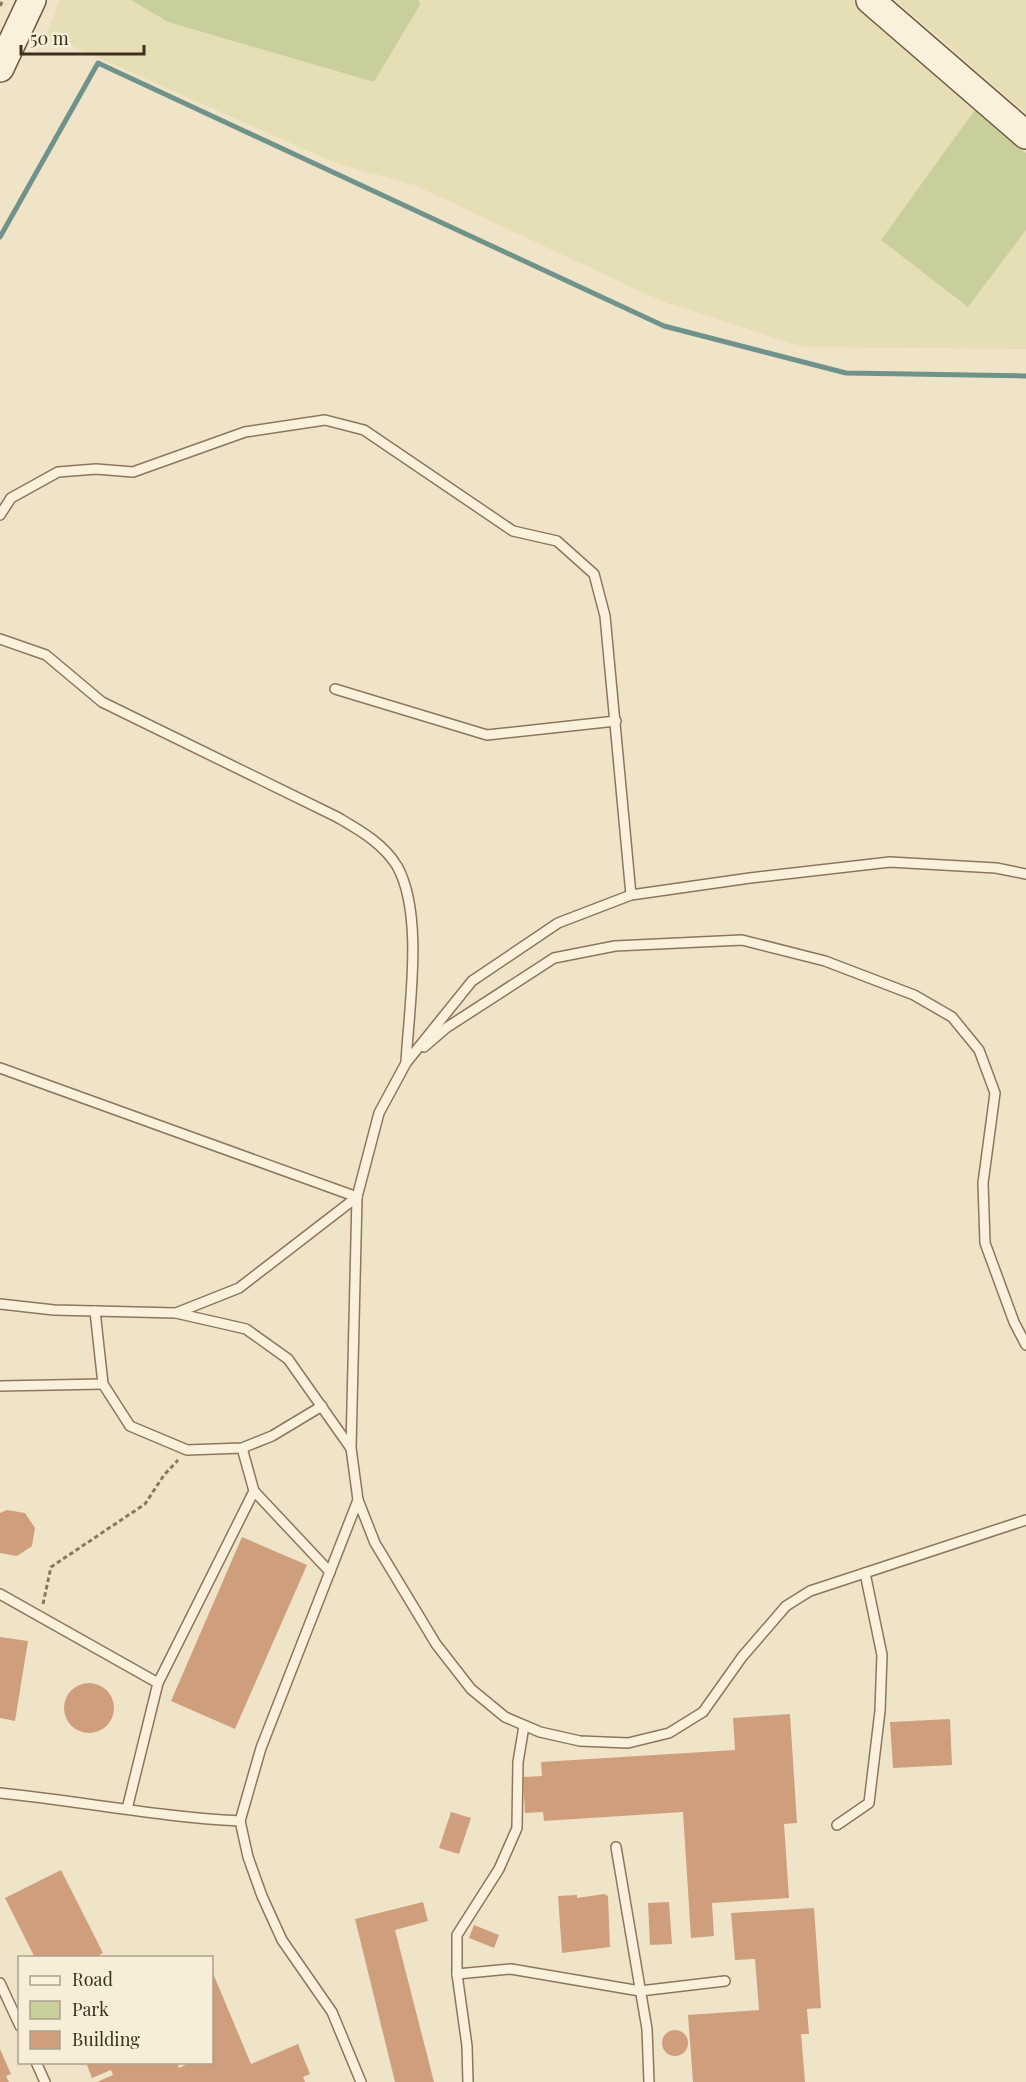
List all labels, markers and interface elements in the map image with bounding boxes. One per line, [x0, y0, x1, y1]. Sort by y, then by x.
scale bar [21, 18, 144, 56]
text: 50 m [30, 26, 69, 50]
legend [18, 1956, 213, 2064]
text: Road [72, 1967, 113, 1991]
text: Park [72, 1997, 109, 2021]
text: Building [72, 2027, 140, 2051]

